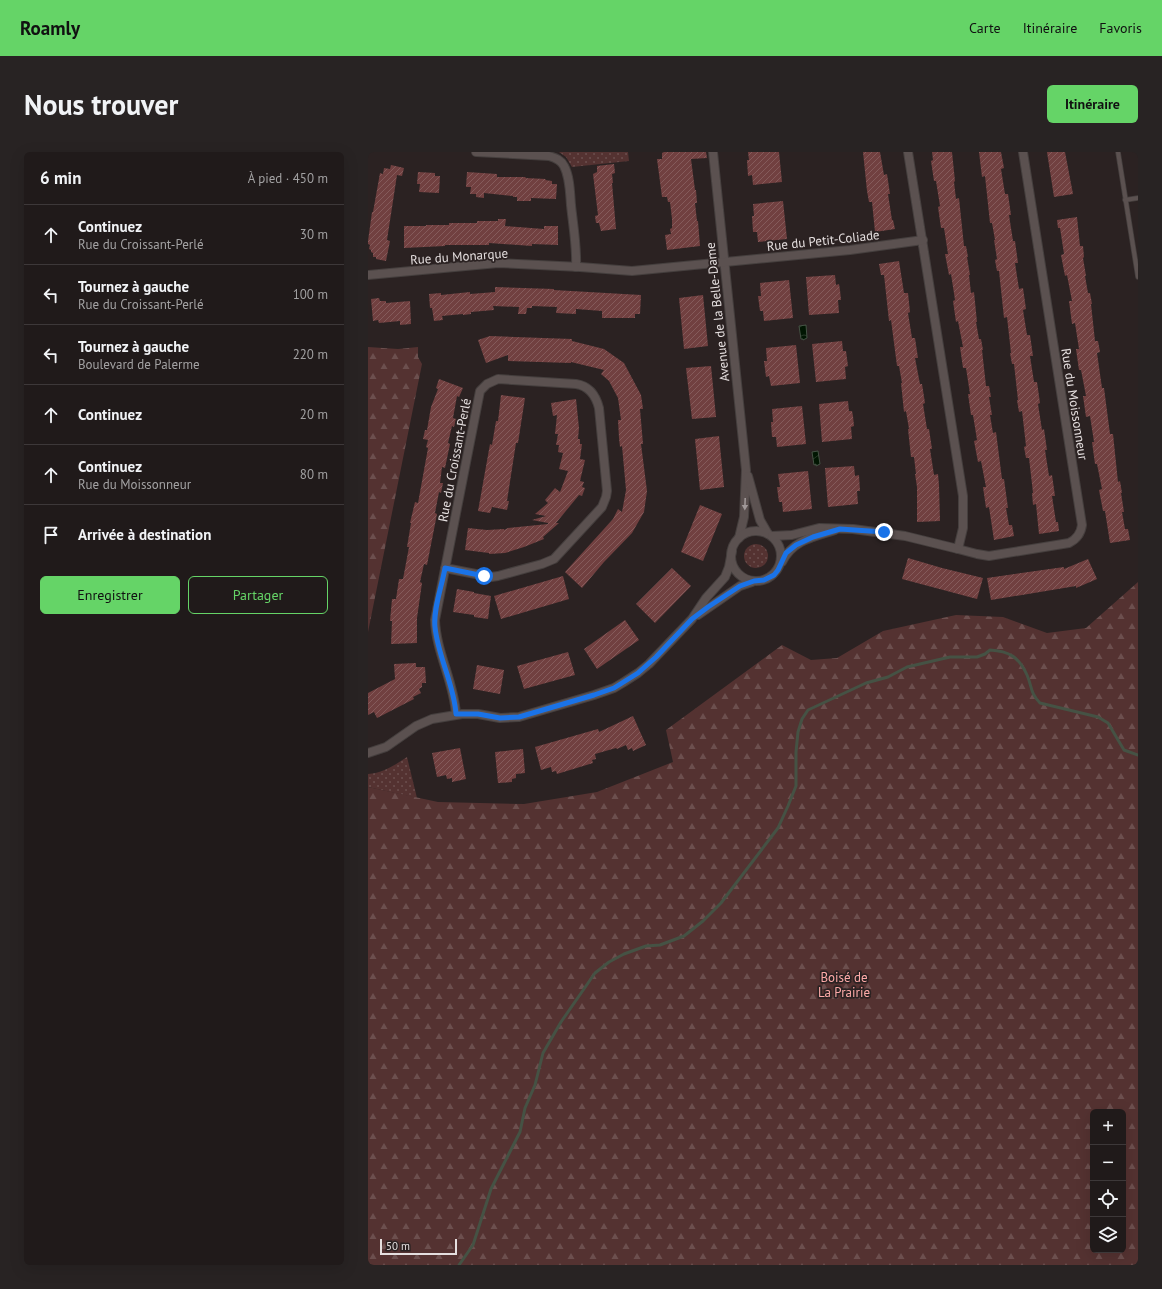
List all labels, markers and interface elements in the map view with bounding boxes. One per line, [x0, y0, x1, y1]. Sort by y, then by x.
text: Roamly [20, 16, 80, 40]
text: Carte [969, 19, 1001, 37]
text: Itinéraire [1023, 19, 1077, 37]
text: Favoris [1099, 19, 1142, 37]
button: Itinéraire [1047, 85, 1138, 123]
text: Nous trouver [24, 86, 178, 123]
text: 6 min [40, 167, 81, 189]
text: À pied · 450 m [248, 170, 328, 187]
text: Continuez [78, 217, 142, 236]
icon: ahead [40, 224, 62, 246]
text: 30 m [300, 226, 328, 243]
street label: Rue du Petit-Coliade [766, 226, 880, 255]
text: Rue du Croissant-Perlé [78, 236, 204, 253]
street label: Avenue de la Belle-Dame [702, 241, 733, 382]
street label: Rue du Monarque [410, 245, 509, 268]
text: Tournez à gauche [78, 277, 189, 296]
icon: left [40, 284, 62, 306]
text: 100 m [293, 286, 328, 303]
text: Rue du Croissant-Perlé [78, 296, 204, 313]
text: Tournez à gauche [78, 337, 189, 356]
icon: left [40, 344, 62, 366]
text: 220 m [293, 346, 328, 363]
street label: Rue du Moissonneur [1057, 347, 1092, 462]
text: Boulevard de Palerme [78, 356, 200, 373]
street label: Rue du Croissant-Perlé [434, 397, 475, 523]
icon: ahead [40, 404, 62, 426]
text: Continuez [78, 405, 142, 424]
text: 20 m [300, 406, 328, 423]
text: Continuez [78, 457, 142, 476]
icon: ahead [40, 464, 62, 486]
text: 80 m [300, 466, 328, 483]
text: Rue du Moissonneur [78, 476, 191, 493]
one-way arrow [742, 498, 748, 511]
route end [875, 523, 893, 541]
icon: arrive [40, 524, 62, 546]
text: Arrivée à destination [78, 525, 211, 544]
route start [475, 567, 493, 585]
button: Enregistrer [40, 576, 180, 614]
button: Partager [188, 576, 328, 614]
park label: Boisé de La Prairie [818, 969, 870, 1001]
map controls [1090, 1109, 1126, 1253]
button: + [1090, 1109, 1126, 1145]
button: − [1090, 1145, 1126, 1181]
button: locate [1090, 1181, 1126, 1217]
button: layers [1090, 1217, 1126, 1253]
scale bar [380, 1237, 457, 1256]
text: 50 m [386, 1239, 410, 1253]

